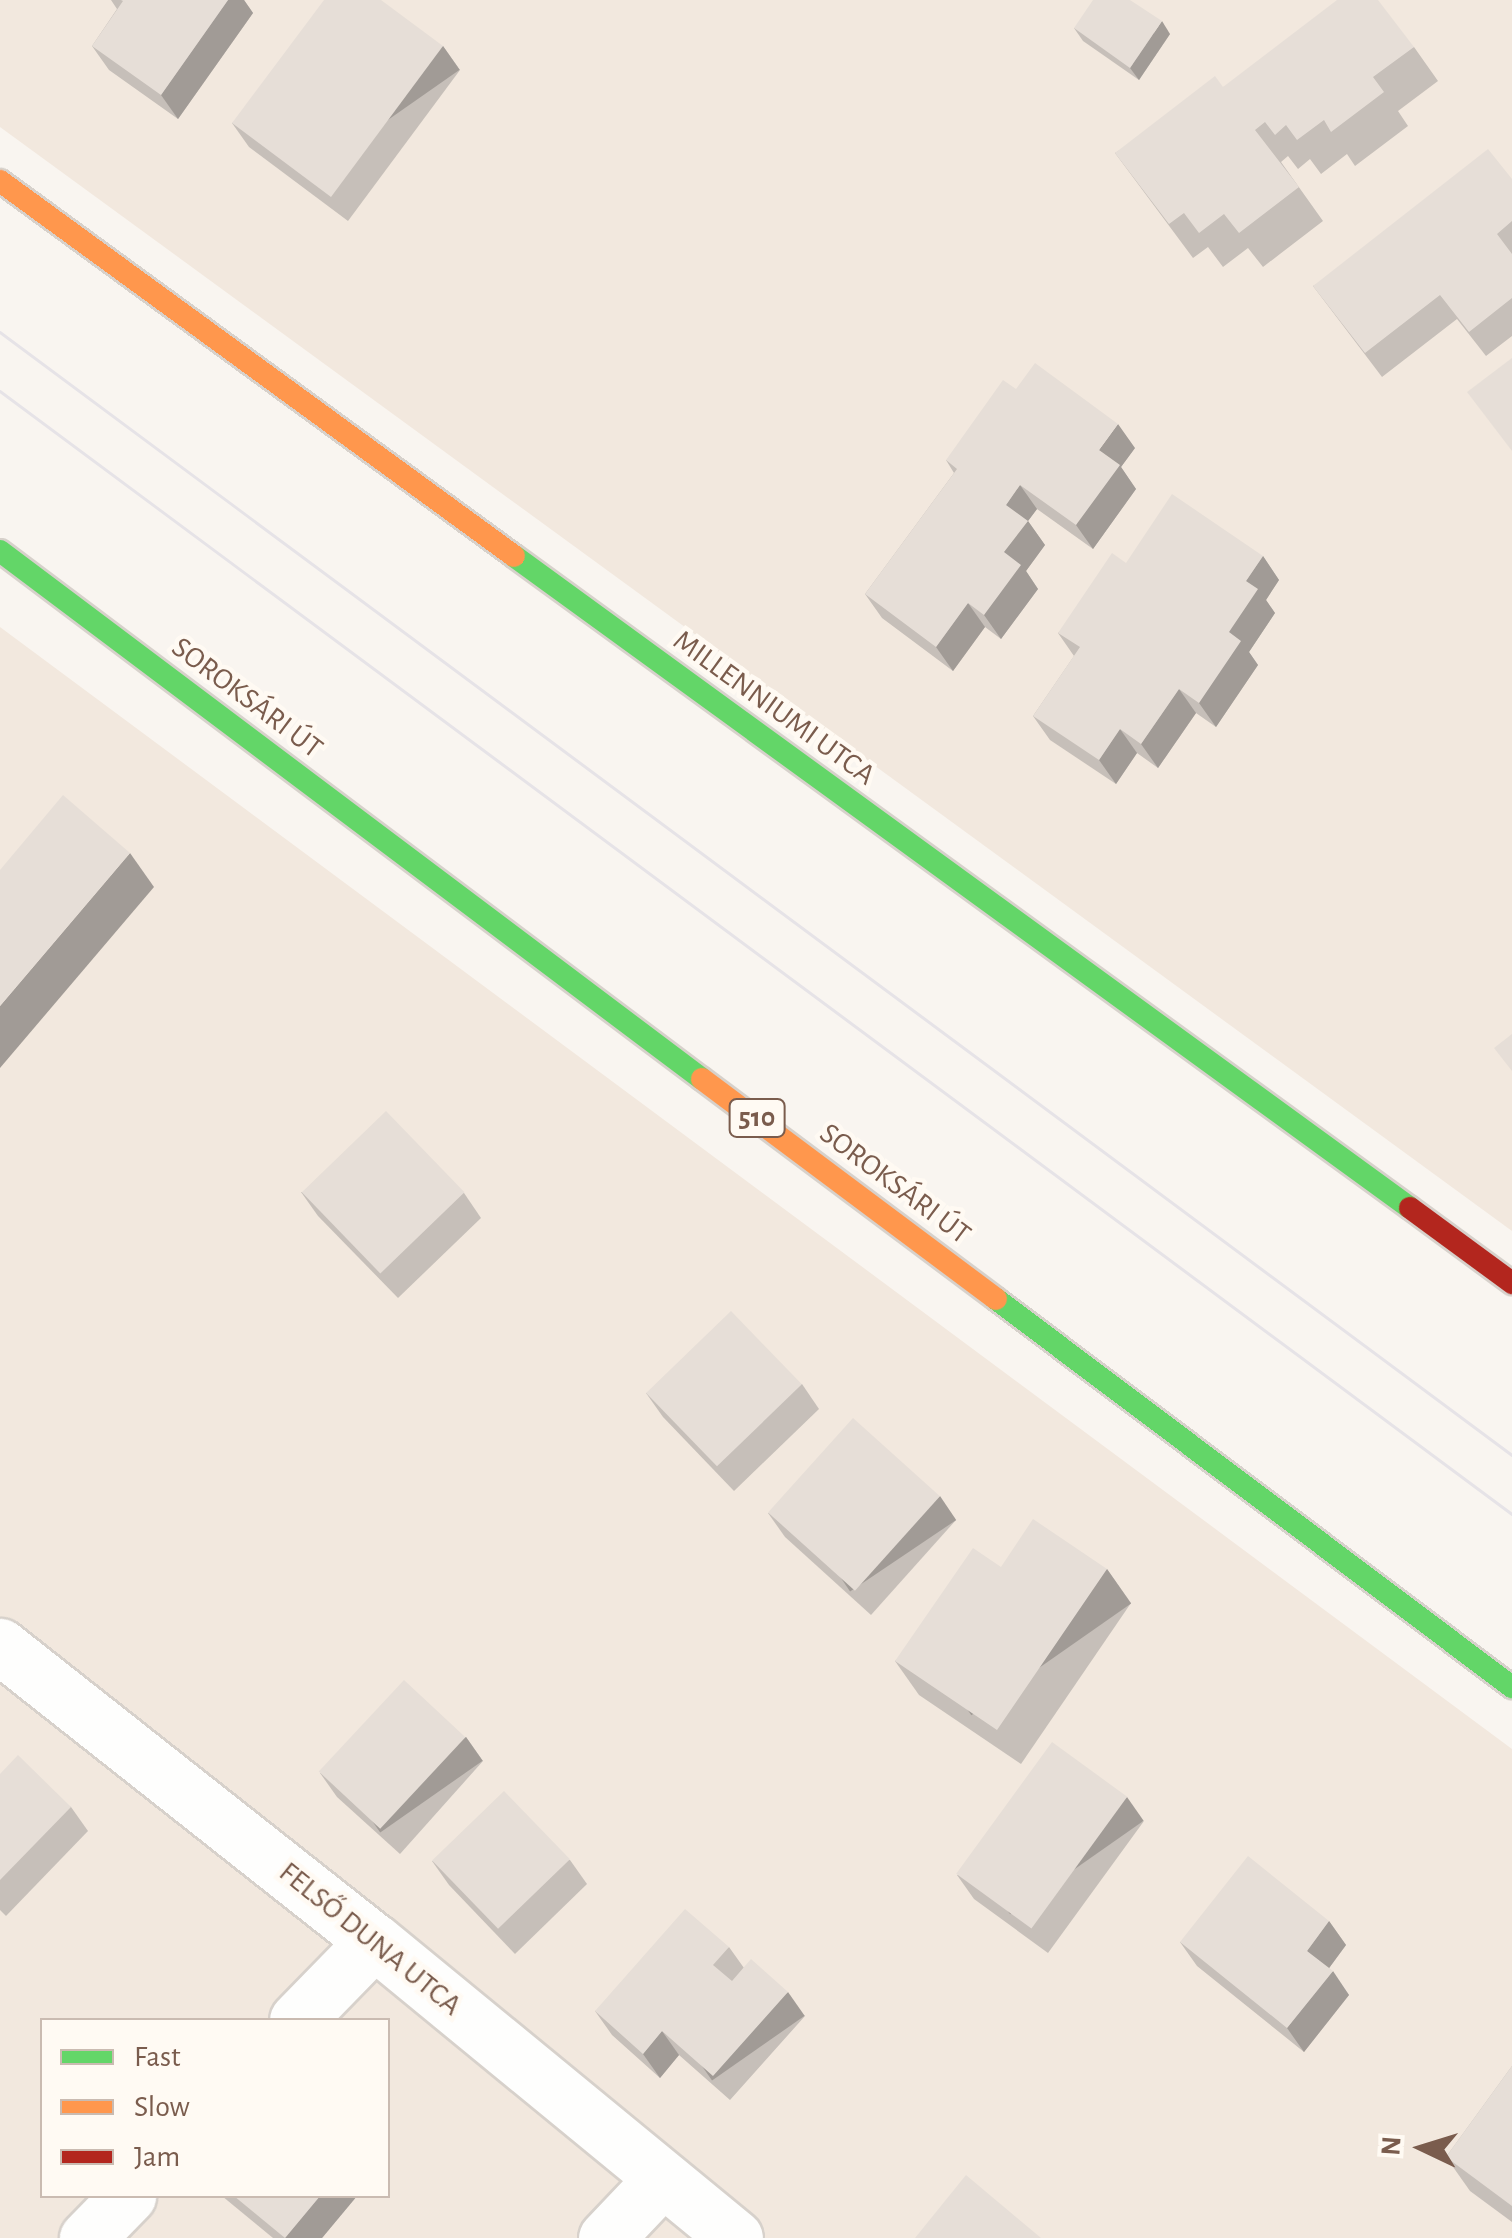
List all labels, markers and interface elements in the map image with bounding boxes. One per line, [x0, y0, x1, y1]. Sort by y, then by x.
street label: MILLENNIUMI UTCA [666, 623, 882, 793]
street label: SOROKSÁRI ÚT [164, 630, 330, 766]
road number: 510 [727, 1095, 787, 1141]
street label: SOROKSÁRI ÚT [812, 1116, 978, 1252]
street label: FELSŐ DUNA UTCA [272, 1854, 468, 2024]
legend [40, 2018, 390, 2198]
text: Fast [134, 2042, 181, 2072]
text: Slow [134, 2092, 190, 2122]
north arrow [1372, 2098, 1472, 2198]
text: N [1377, 2135, 1407, 2157]
text: Jam [134, 2142, 180, 2172]

